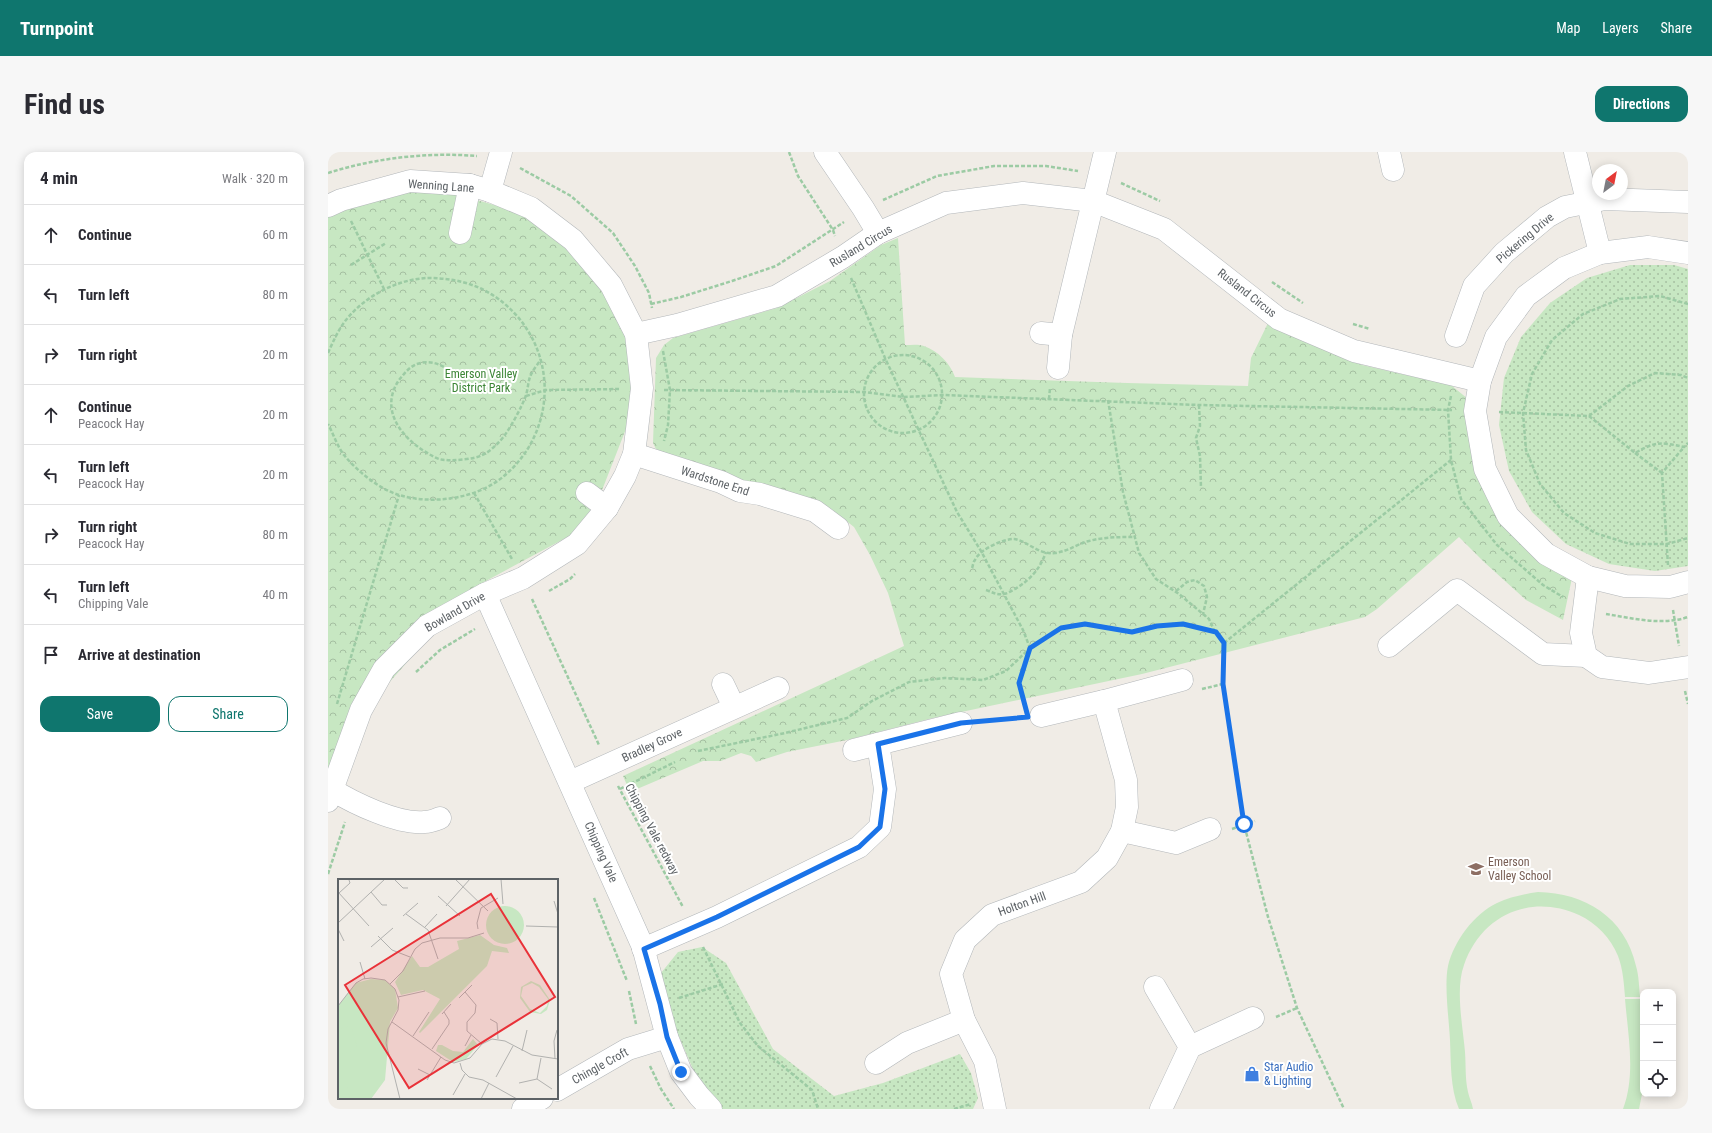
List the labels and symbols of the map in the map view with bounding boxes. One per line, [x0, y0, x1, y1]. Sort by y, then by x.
north arrow [1592, 164, 1628, 200]
street label: Wenning Lane [407, 177, 475, 195]
street label: Pickering Drive [1493, 210, 1557, 266]
street label: Rusland Circus [827, 222, 895, 270]
street label: Rusland Circus [1215, 266, 1279, 320]
park label: Emerson Valley District Park [445, 367, 517, 395]
street label: Wardstone End [679, 463, 751, 499]
street label: Bowland Drive [422, 589, 488, 635]
street label: Bradley Grove [620, 725, 685, 765]
street label: Chipping Vale redway [622, 781, 682, 877]
route start [1235, 815, 1253, 833]
street label: Chipping Vale [581, 819, 621, 885]
place label: Emerson Valley School [1488, 855, 1551, 883]
school or university icon: Emerson Valley School [1467, 860, 1485, 878]
inset map [338, 879, 558, 1099]
street label: Holton Hill [996, 889, 1048, 919]
street label: Chingle Croft [570, 1045, 631, 1087]
place label: Star Audio & Lighting [1264, 1060, 1313, 1088]
route end [672, 1063, 690, 1081]
shop icon: Star Audio & Lighting [1243, 1065, 1261, 1083]

